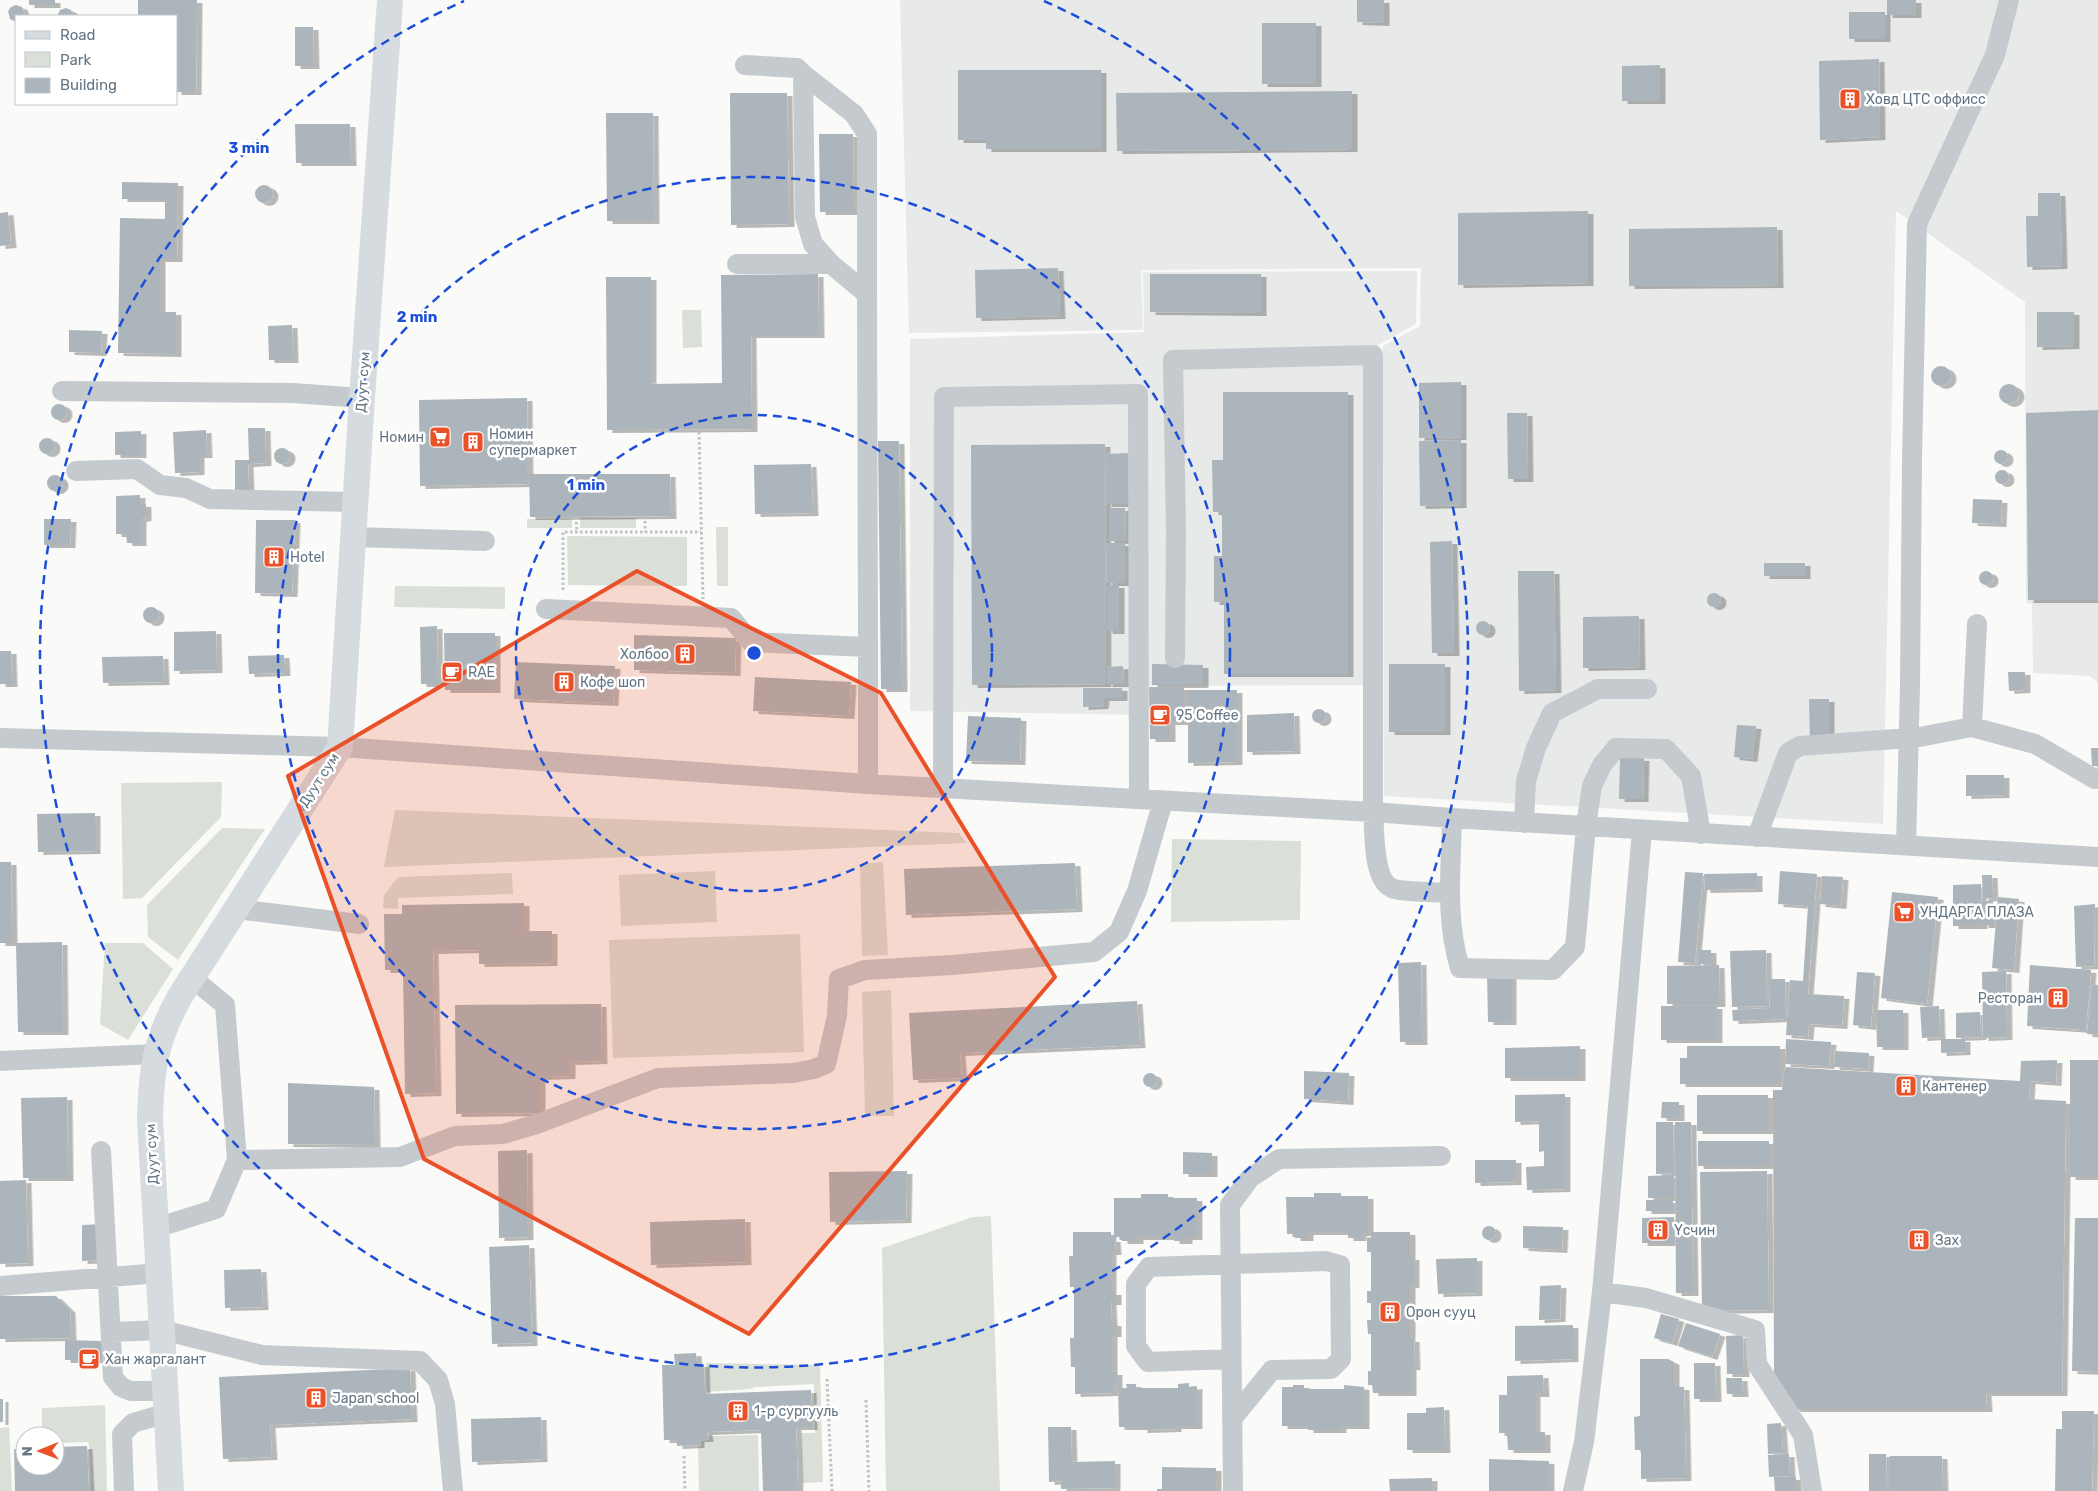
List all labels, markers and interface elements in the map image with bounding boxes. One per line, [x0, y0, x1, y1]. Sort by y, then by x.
legend [15, 15, 178, 105]
text: Road [60, 26, 96, 44]
text: Park [60, 51, 91, 69]
text: Building [60, 76, 117, 94]
building icon: Ховд ЦТС оффисс [1838, 87, 1862, 111]
place label: Ховд ЦТС оффисс [1866, 91, 1986, 108]
text: 3 min [229, 139, 269, 157]
text: 2 min [397, 308, 437, 326]
street label: Дуут сум [352, 351, 374, 413]
supermarket icon: Номин [428, 425, 452, 449]
place label: Номин супермаркет [489, 426, 577, 459]
place label: Номин [379, 429, 424, 446]
building icon: Номин супермаркет [461, 430, 485, 454]
text: 1 min [567, 476, 605, 494]
building icon: Hotel [262, 545, 286, 569]
place label: Hotel [290, 549, 325, 566]
building icon: Холбоо [673, 642, 697, 666]
centre of rings [745, 644, 763, 662]
place label: Холбоо [620, 646, 669, 663]
cafe icon: RAE [440, 660, 464, 684]
place label: RAE [468, 664, 495, 681]
building icon: Кофе шоп [552, 670, 576, 694]
place label: Кофе шоп [580, 674, 645, 691]
cafe icon: 95 Coffee [1148, 703, 1172, 727]
place label: 95 Coffee [1176, 707, 1239, 724]
street label: Дуут сум [295, 750, 343, 810]
supermarket icon: УНДАРГА ПЛАЗА [1892, 900, 1916, 924]
place label: УНДАРГА ПЛАЗА [1920, 904, 2035, 921]
building icon: Ресторан [2046, 986, 2070, 1010]
place label: Ресторан [1978, 990, 2042, 1007]
building icon: Кантенер [1894, 1074, 1918, 1098]
place label: Кантенер [1922, 1078, 1987, 1095]
street label: Дуут сум [142, 1123, 162, 1185]
building icon: Үсчин [1646, 1218, 1670, 1242]
place label: Үсчин [1674, 1222, 1715, 1239]
building icon: Зах [1907, 1228, 1931, 1252]
place label: Зах [1935, 1232, 1959, 1249]
building icon: Орон сууц [1378, 1300, 1402, 1324]
place label: Орон сууц [1406, 1304, 1476, 1321]
cafe icon: Хан жаргалант [77, 1347, 101, 1371]
place label: Хан жаргалант [105, 1351, 206, 1368]
building icon: Japan school [304, 1386, 328, 1410]
place label: Japan school [332, 1390, 419, 1407]
building icon: 1-р сургууль [726, 1399, 750, 1423]
place label: 1-р сургууль [754, 1403, 838, 1420]
north arrow [15, 1426, 65, 1476]
text: N [19, 1446, 36, 1456]

